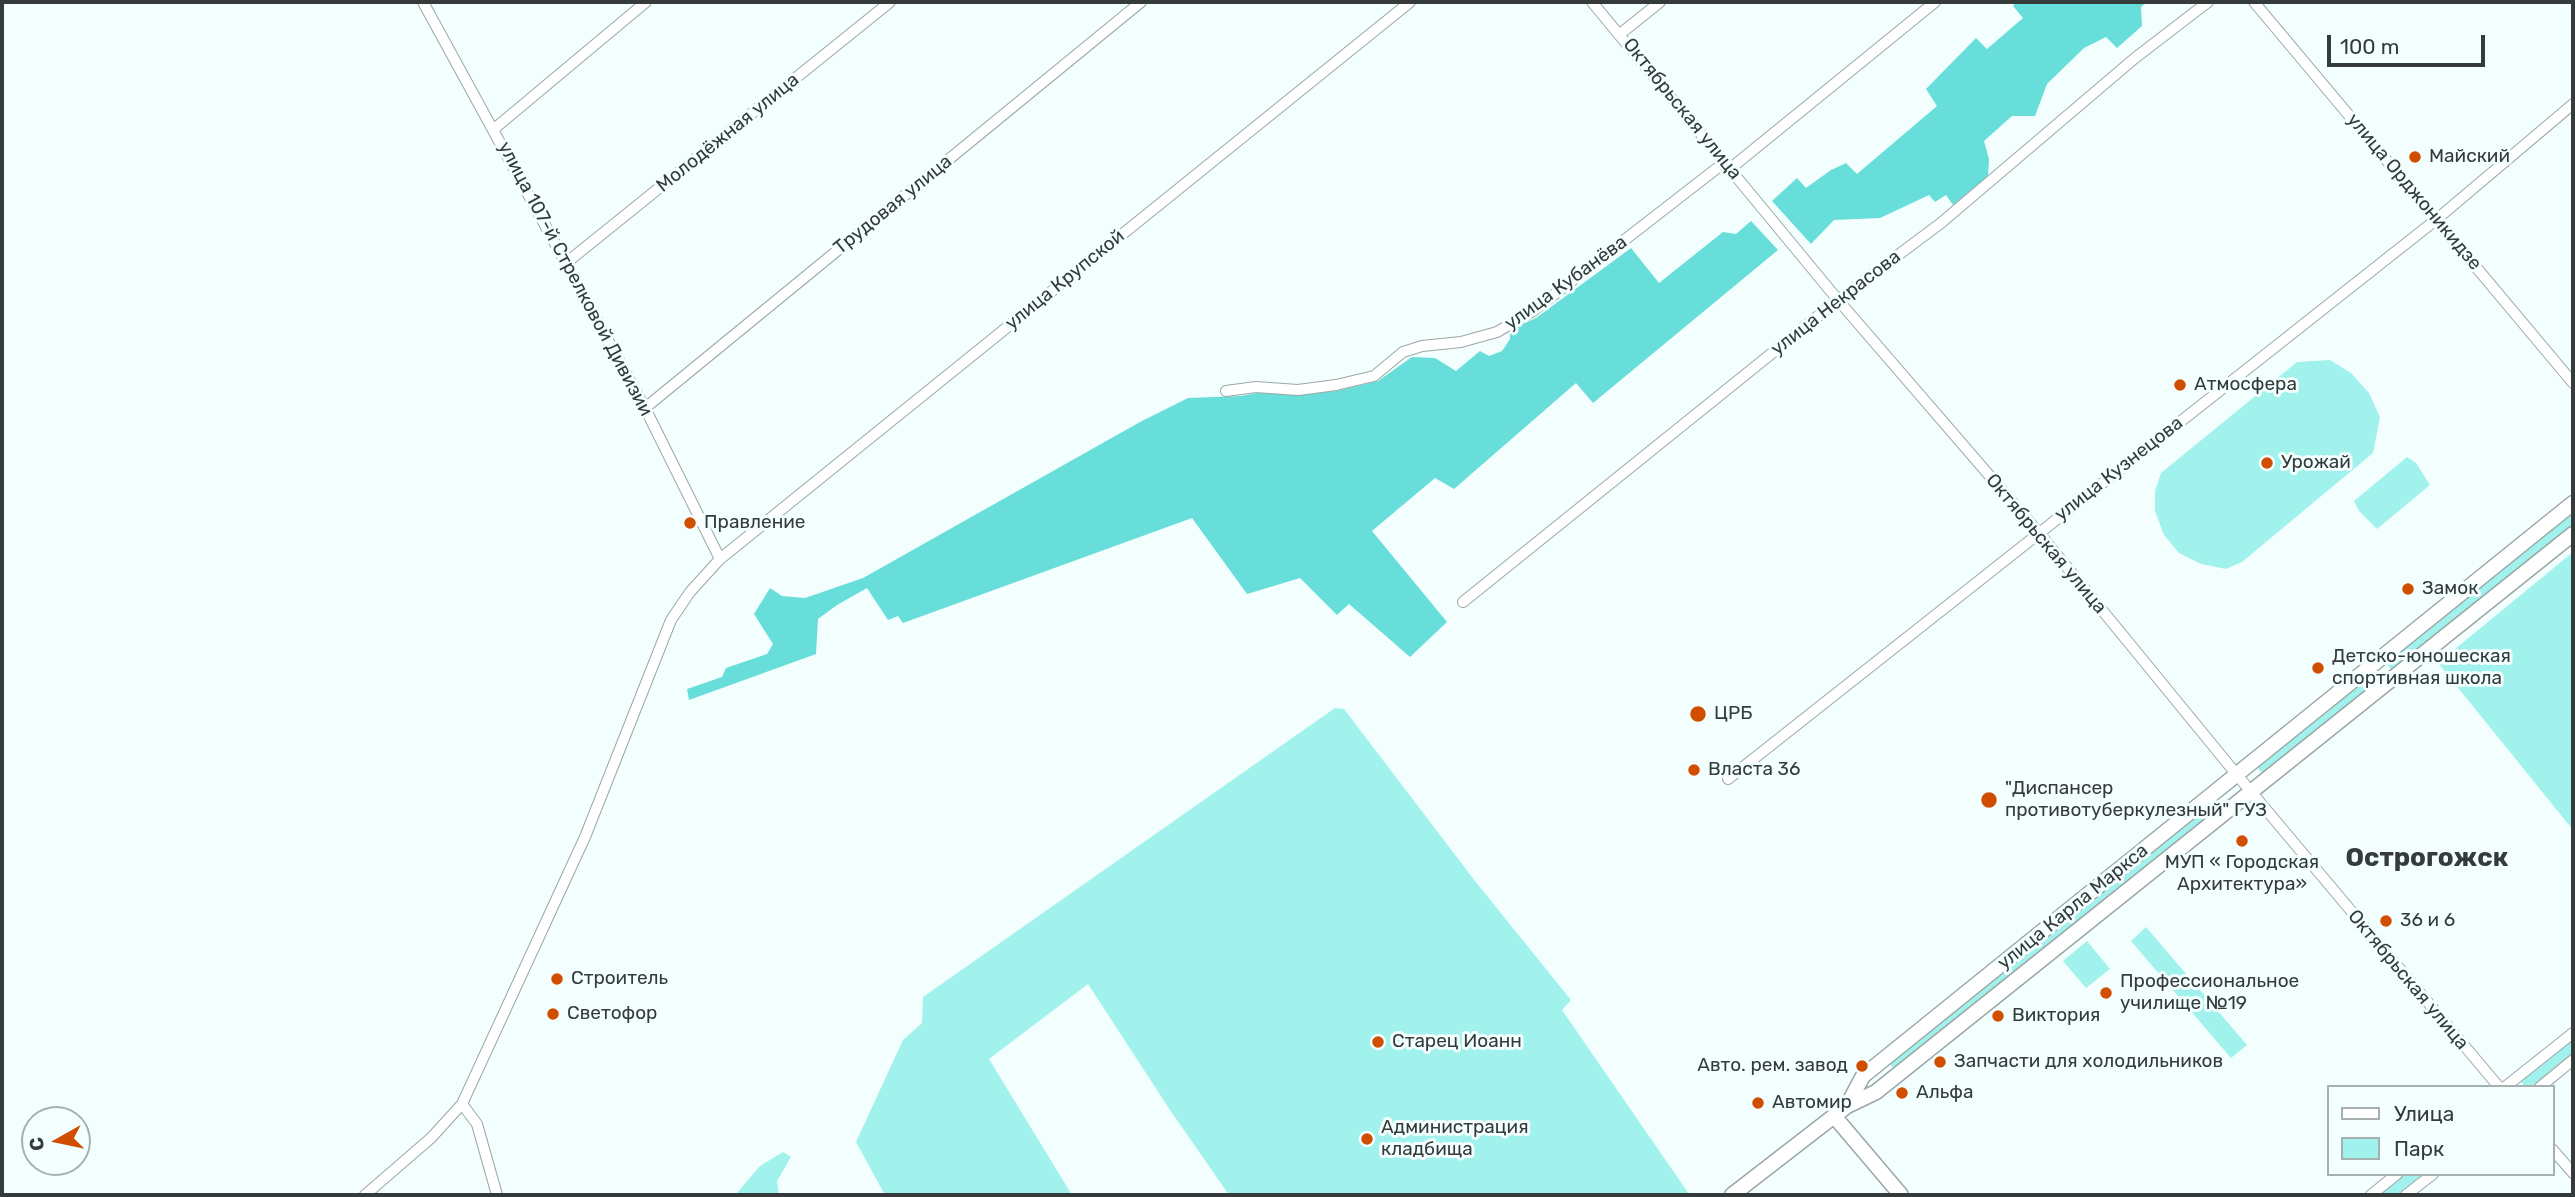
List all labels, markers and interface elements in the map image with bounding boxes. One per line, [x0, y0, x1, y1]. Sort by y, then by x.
scale bar [2330, 21, 2488, 65]
street label: Октябрьская улица [1618, 34, 1746, 184]
text: 100 m [2340, 34, 2399, 59]
street label: Молодёжная улица [652, 69, 804, 197]
street label: улица Орджоникидзе [2342, 109, 2486, 275]
street label: улица 107-й Стрелковой Дивизии [493, 138, 657, 420]
place label: Майский [2429, 146, 2510, 168]
marker: Майский [2407, 149, 2423, 165]
street label: Трудовая улица [829, 150, 957, 260]
street label: улица Крупской [1001, 225, 1129, 335]
street label: улица Кубанёва [1500, 231, 1632, 335]
street label: улица Некрасова [1767, 245, 1905, 361]
place label: Атмосфера [2194, 374, 2297, 396]
marker: Атмосфера [2172, 377, 2188, 393]
street label: улица Кузнецова [2050, 412, 2188, 526]
place label: Урожай [2281, 452, 2351, 474]
marker: Урожай [2259, 455, 2275, 471]
street label: Октябрьская улица [1981, 469, 2111, 619]
place label: Правление [704, 512, 805, 534]
marker: Правление [682, 515, 698, 531]
place label: Замок [2422, 578, 2478, 600]
marker: Замок [2400, 581, 2416, 597]
place label: Детско-юношеская спортивная школа [2332, 646, 2511, 690]
marker: Детско-юношеская спортивная школа [2310, 660, 2326, 676]
place label: ЦРБ [1714, 703, 1752, 725]
marker: ЦРБ [1688, 704, 1708, 724]
place label: Власта 36 [1708, 759, 1800, 781]
marker: Власта 36 [1686, 762, 1702, 778]
place label: "Диспансер противотуберкулезный" ГУЗ [2005, 778, 2267, 822]
marker: "Диспансер противотуберкулезный" ГУЗ [1979, 790, 1999, 810]
marker: МУП « Городская Архитектура» [2234, 833, 2250, 849]
street label: улица Карла Маркса [1993, 839, 2153, 975]
district label: Острогожск [2346, 842, 2508, 874]
place label: МУП « Городская Архитектура» [2165, 852, 2319, 896]
street label: Октябрьская улица [2343, 905, 2473, 1055]
place label: 36 и 6 [2400, 910, 2455, 932]
marker: 36 и 6 [2378, 913, 2394, 929]
place label: Строитель [571, 968, 668, 990]
marker: Строитель [549, 971, 565, 987]
place label: Профессиональное училище №19 [2120, 971, 2299, 1015]
marker: Профессиональное училище №19 [2098, 985, 2114, 1001]
place label: Светофор [567, 1003, 657, 1025]
place label: Виктория [2012, 1005, 2100, 1027]
marker: Светофор [545, 1006, 561, 1022]
marker: Виктория [1990, 1008, 2006, 1024]
place label: Старец Иоанн [1392, 1031, 1522, 1053]
marker: Старец Иоанн [1370, 1034, 1386, 1050]
place label: Запчасти для холодильников [1954, 1051, 2223, 1073]
marker: Запчасти для холодильников [1932, 1054, 1948, 1070]
place label: Авто. рем. завод [1697, 1055, 1848, 1077]
marker: Авто. рем. завод [1854, 1058, 1870, 1074]
place label: Альфа [1916, 1082, 1973, 1104]
marker: Альфа [1894, 1085, 1910, 1101]
legend [2326, 1085, 2554, 1176]
place label: Автомир [1772, 1092, 1852, 1114]
marker: Автомир [1750, 1095, 1766, 1111]
text: Улица [2394, 1101, 2454, 1126]
north arrow [21, 1106, 91, 1176]
place label: Администрация кладбища [1381, 1117, 1528, 1161]
marker: Администрация кладбища [1359, 1131, 1375, 1147]
text: С [24, 1136, 49, 1152]
text: Парк [2394, 1136, 2444, 1161]

